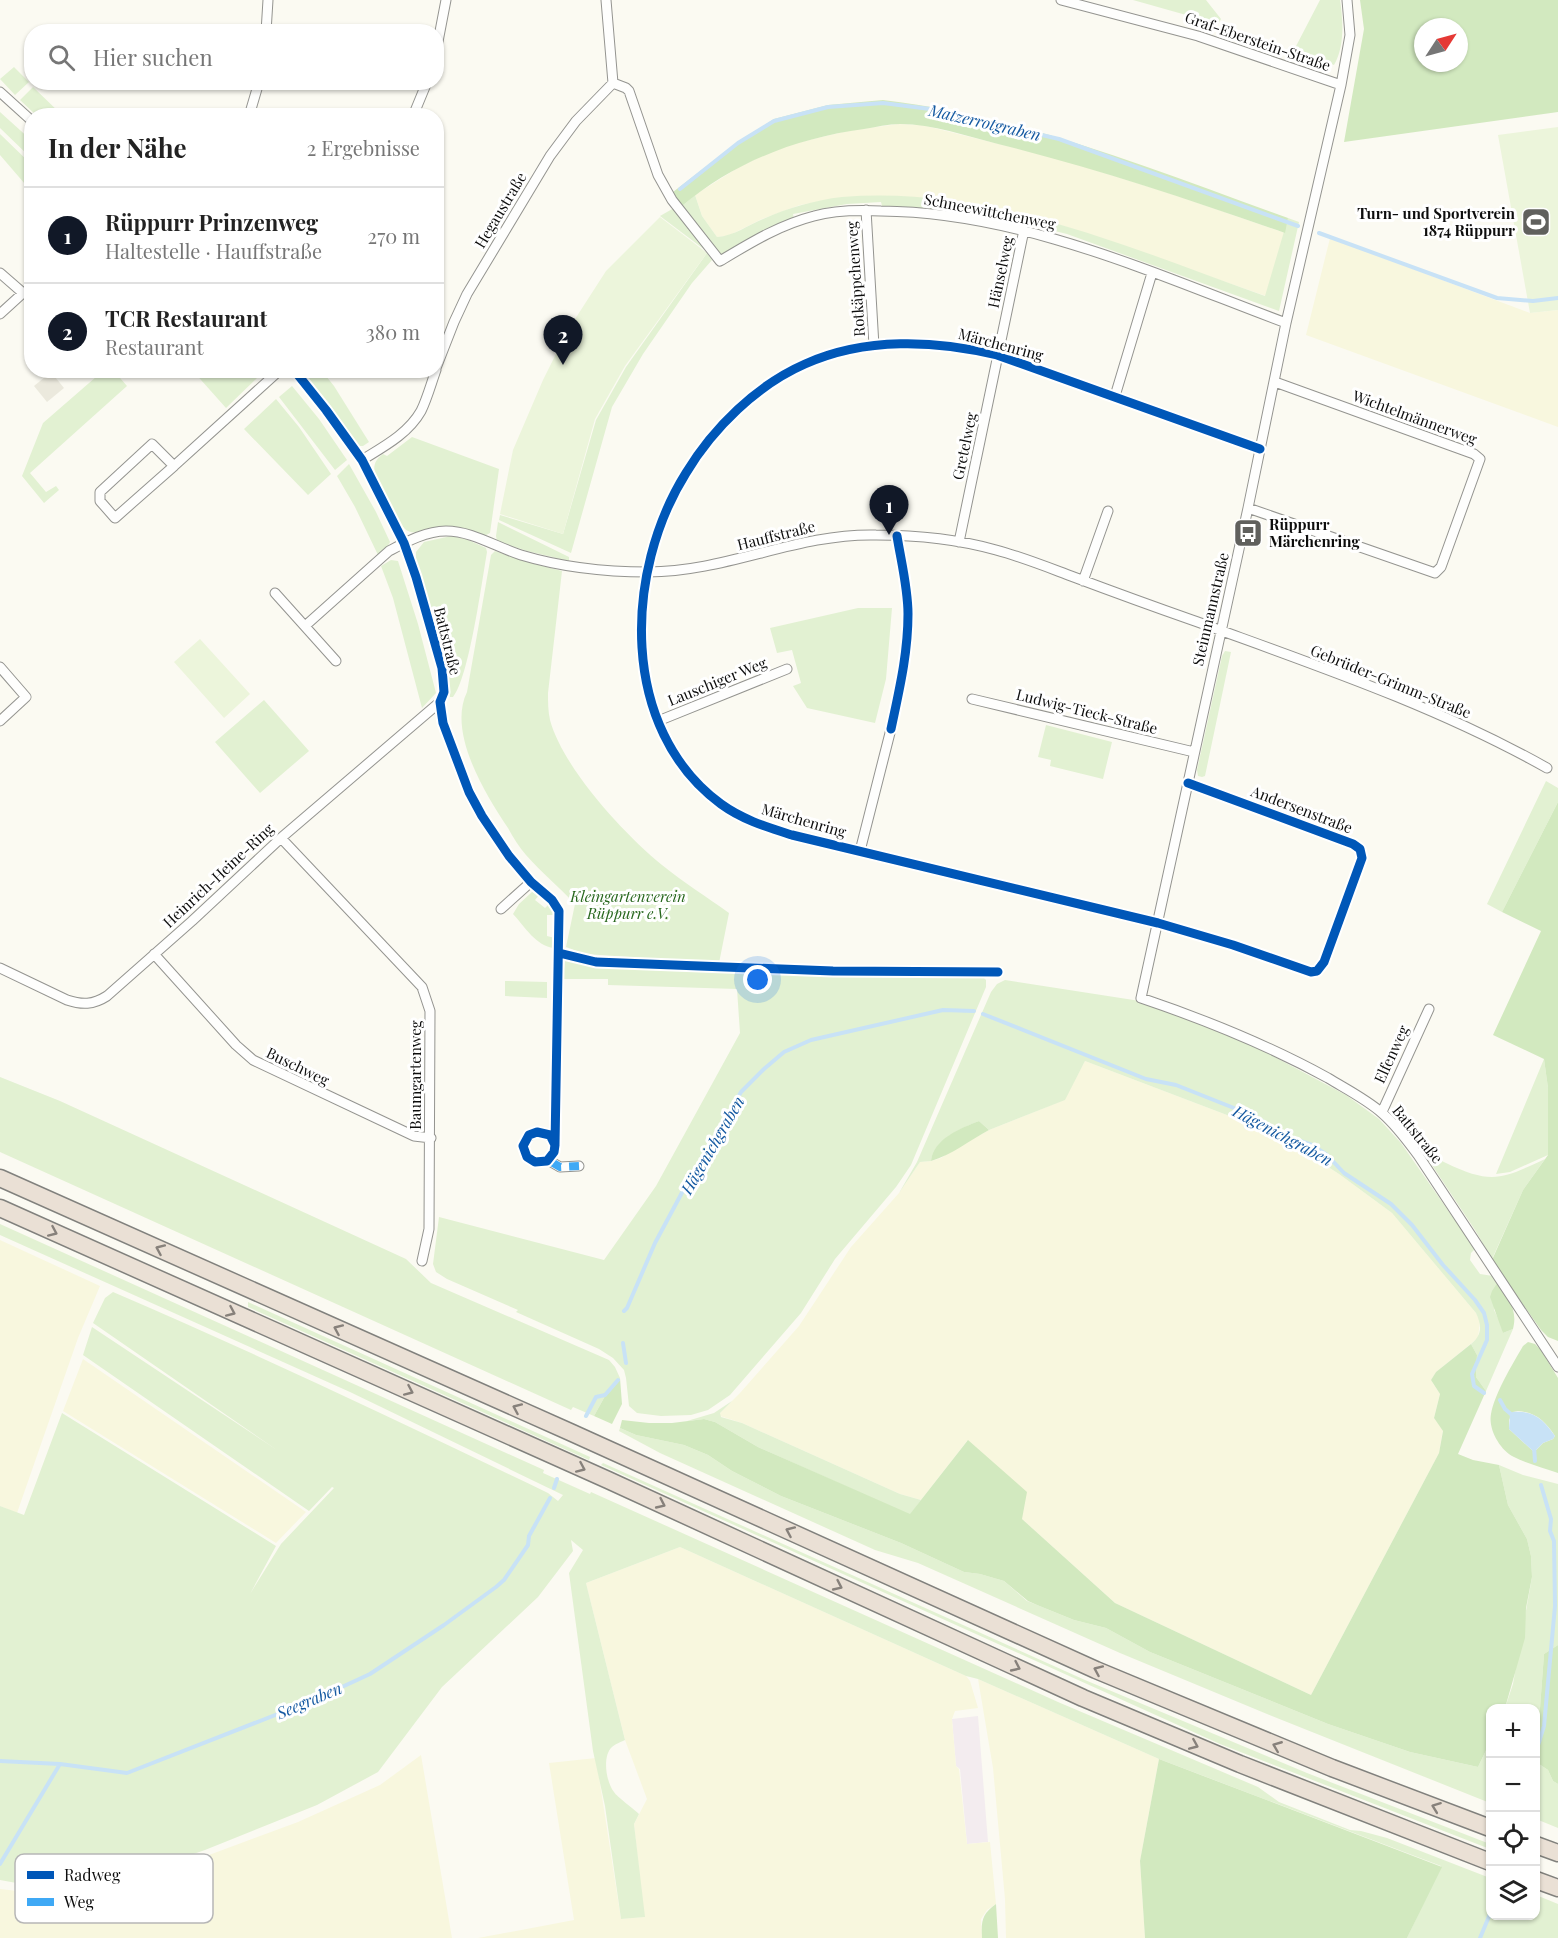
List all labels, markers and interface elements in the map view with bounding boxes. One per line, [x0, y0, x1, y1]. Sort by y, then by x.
street label: Graf-Eberstein-Straße [1182, 7, 1334, 75]
north arrow [1414, 18, 1468, 72]
search box [24, 24, 444, 90]
icon: search [45, 41, 78, 74]
text: Hier suchen [93, 42, 213, 72]
water label: Matzerrotgraben [926, 99, 1043, 145]
text: In der Nähe [48, 130, 187, 165]
text: 2 Ergebnisse [307, 134, 420, 161]
street label: Hegaustraße [470, 168, 530, 252]
street label: Schneewittchenweg [922, 188, 1058, 234]
place label: Turn- und Sportverein 1874 Rüppurr [1357, 203, 1516, 240]
sports icon: Turn- und Sportverein 1874 Rüppurr [1520, 206, 1552, 238]
text: Rüppurr Prinzenweg [105, 207, 318, 237]
street label: Rotkäppchenweg [841, 221, 869, 337]
text: 1 [64, 222, 71, 249]
text: 270 m [368, 222, 420, 249]
street label: Hänselweg [983, 234, 1017, 310]
text: Haltestelle · Hauffstraße [105, 237, 322, 264]
text: TCR Restaurant [105, 303, 267, 333]
pin: 2 [544, 316, 582, 365]
text: 2 [62, 318, 73, 345]
text: 380 m [366, 318, 420, 345]
street label: Märchenring [956, 323, 1046, 365]
text: Restaurant [105, 333, 204, 360]
street label: Wichtelmännerweg [1349, 385, 1480, 449]
street label: Gretelweg [947, 410, 981, 482]
pin: 1 [870, 486, 908, 535]
place label: Rüppurr Märchenring [1269, 514, 1360, 551]
street label: Hauffstraße [735, 516, 817, 554]
bus stop icon: Rüppurr Märchenring [1232, 517, 1264, 549]
street label: Steinmannstraße [1187, 550, 1233, 668]
street label: Battstraße [430, 605, 466, 677]
street label: Gebrüder-Grimm-Straße [1308, 640, 1474, 722]
street label: Lauschiger Weg [664, 652, 770, 710]
street label: Ludwig-Tieck-Straße [1014, 684, 1160, 738]
street label: Andersenstraße [1247, 780, 1356, 838]
street label: Märchenring [759, 798, 849, 842]
street label: Heinrich-Heine-Ring [158, 818, 278, 932]
park label: Kleingartenverein Rüppurr e.V. [569, 886, 686, 923]
your location [743, 965, 772, 994]
street label: Baumgartenweg [405, 1020, 425, 1130]
street label: Elfenweg [1369, 1022, 1413, 1086]
street label: Buschweg [263, 1042, 333, 1090]
water label: Hägenichgraben [675, 1092, 749, 1199]
water label: Hägenichgraben [1229, 1099, 1336, 1170]
street label: Battstraße [1388, 1101, 1448, 1167]
one-way arrow [47, 1224, 58, 1236]
one-way arrow [156, 1245, 167, 1257]
one-way arrow [225, 1304, 236, 1316]
one-way arrow [334, 1324, 345, 1336]
one-way arrow [403, 1384, 414, 1396]
one-way arrow [512, 1403, 523, 1415]
one-way arrow [575, 1461, 586, 1473]
one-way arrow [655, 1497, 666, 1509]
one-way arrow [786, 1527, 797, 1539]
one-way arrow [832, 1578, 843, 1590]
one-way arrow [1009, 1660, 1020, 1672]
one-way arrow [1093, 1666, 1104, 1678]
water label: Seegraben [272, 1677, 345, 1724]
map controls [1486, 1704, 1540, 1920]
button: + [1486, 1704, 1540, 1758]
one-way arrow [1188, 1738, 1199, 1750]
one-way arrow [1273, 1741, 1284, 1753]
button: − [1486, 1758, 1540, 1812]
one-way arrow [1431, 1802, 1442, 1815]
button: locate [1486, 1812, 1540, 1866]
legend [15, 1854, 213, 1923]
text: Radweg [64, 1864, 121, 1885]
button: layers [1486, 1866, 1540, 1920]
text: Weg [63, 1891, 94, 1912]

